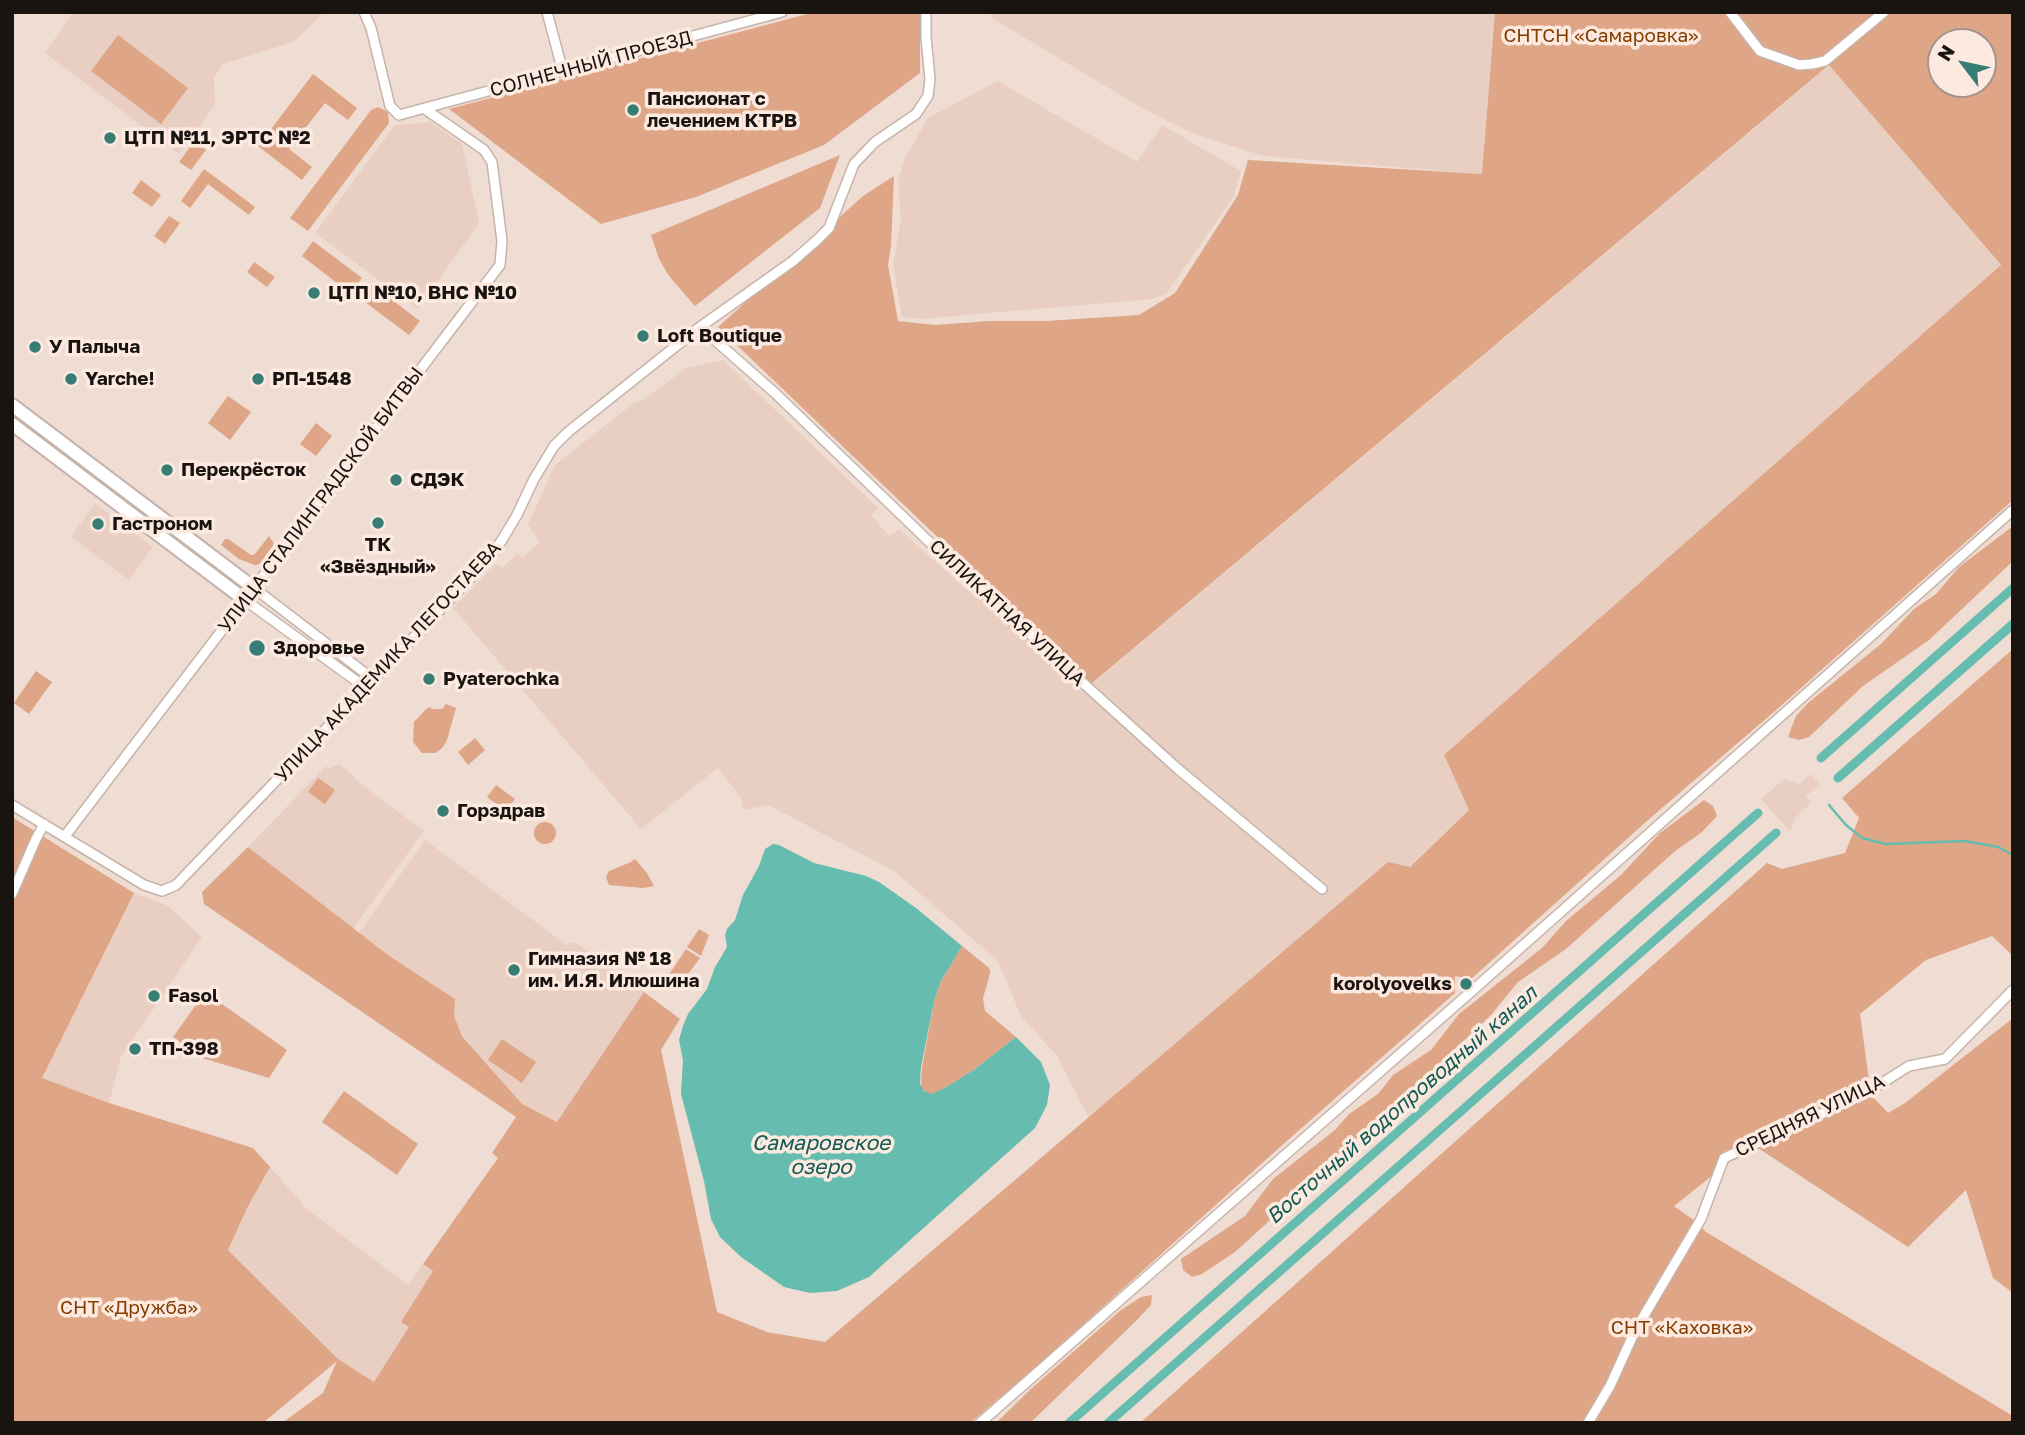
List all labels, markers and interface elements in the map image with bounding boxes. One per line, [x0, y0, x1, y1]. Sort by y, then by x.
park label: СНТСН «Самаровка» [1503, 25, 1699, 47]
street label: СОЛНЕЧНЫЙ ПРОЕЗД [488, 26, 694, 102]
north arrow [1927, 28, 1997, 98]
text: N [1932, 40, 1959, 65]
place label: Пансионат с лечением КТРВ [647, 88, 797, 132]
marker: Пансионат с лечением КТРВ [625, 102, 641, 118]
place label: ЦТП №11, ЭРТС №2 [124, 127, 311, 149]
marker: ЦТП №11, ЭРТС №2 [102, 130, 118, 146]
place label: ЦТП №10, ВНС №10 [328, 282, 517, 304]
marker: ЦТП №10, ВНС №10 [306, 285, 322, 301]
place label: Loft Boutique [657, 325, 782, 347]
marker: Loft Boutique [635, 328, 651, 344]
place label: У Палыча [49, 336, 140, 358]
marker: У Палыча [27, 339, 43, 355]
street label: УЛИЦА СТАЛИНГРАДСКОЙ БИТВЫ [214, 363, 428, 637]
place label: Yarche! [85, 368, 155, 390]
place label: РП-1548 [272, 368, 352, 390]
marker: Yarche! [63, 371, 79, 387]
marker: РП-1548 [250, 371, 266, 387]
place label: Перекрёсток [181, 459, 306, 481]
marker: Перекрёсток [159, 462, 175, 478]
place label: СДЭК [410, 469, 465, 491]
marker: СДЭК [388, 472, 404, 488]
place label: Гастроном [112, 513, 213, 535]
marker: ТК «Звёздный» [370, 515, 386, 531]
marker: Гастроном [90, 516, 106, 532]
place label: ТК «Звёздный» [320, 534, 436, 578]
street label: СИЛИКАТНАЯ УЛИЦА [924, 535, 1090, 691]
street label: УЛИЦА АКАДЕМИКА ЛЕГОСТАЕВА [270, 537, 506, 787]
place label: Здоровье [273, 637, 365, 659]
marker: Здоровье [247, 638, 267, 658]
place label: Pyaterochka [443, 668, 559, 690]
marker: Pyaterochka [421, 671, 437, 687]
place label: Горздрав [457, 800, 545, 822]
marker: Горздрав [435, 803, 451, 819]
place label: Гимназия № 18 им. И.Я. Илюшина [528, 948, 700, 992]
marker: Гимназия № 18 им. И.Я. Илюшина [506, 962, 522, 978]
place label: korolyovelks [1333, 973, 1452, 995]
marker: korolyovelks [1458, 976, 1474, 992]
water label: Восточный водопроводный канал [1262, 981, 1542, 1229]
place label: Fasol [168, 985, 218, 1007]
marker: Fasol [146, 988, 162, 1004]
place label: ТП-398 [149, 1038, 219, 1060]
marker: ТП-398 [127, 1041, 143, 1057]
street label: СРЕДНЯЯ УЛИЦА [1732, 1070, 1888, 1162]
water label: Самаровское озеро [752, 1130, 890, 1180]
park label: СНТ «Дружба» [60, 1297, 198, 1319]
park label: СНТ «Каховка» [1611, 1317, 1753, 1339]

